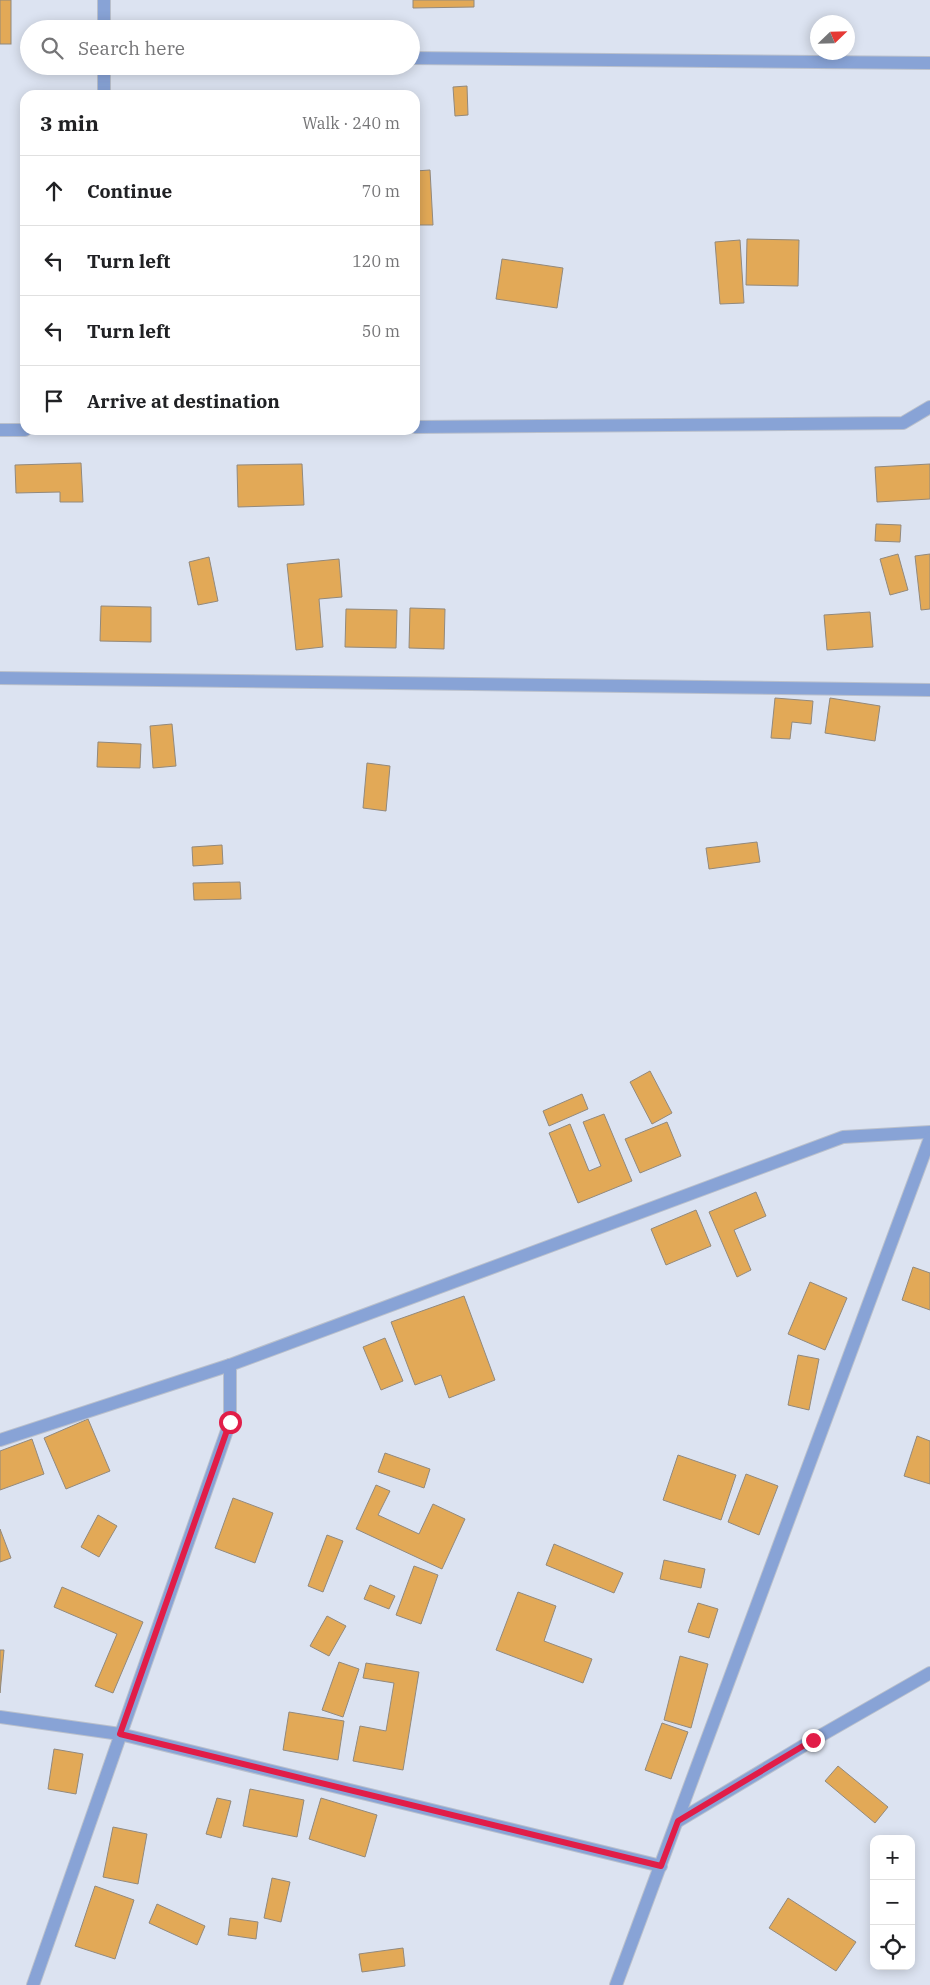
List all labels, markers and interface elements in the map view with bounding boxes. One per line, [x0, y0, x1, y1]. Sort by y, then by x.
north arrow [810, 15, 855, 60]
search box [20, 20, 420, 75]
icon: search [38, 34, 66, 62]
text: Search here [78, 36, 185, 60]
text: 3 min [40, 109, 99, 137]
text: Walk · 240 m [302, 113, 400, 133]
icon: ahead [40, 177, 68, 205]
text: Continue [87, 179, 172, 203]
text: 70 m [362, 181, 400, 201]
icon: left [40, 247, 68, 275]
text: Turn left [87, 249, 170, 273]
text: 120 m [352, 251, 400, 271]
icon: left [40, 317, 68, 345]
text: Turn left [87, 319, 170, 343]
text: 50 m [362, 321, 400, 341]
icon: arrive [40, 387, 68, 415]
text: Arrive at destination [87, 389, 280, 413]
route start [219, 1411, 242, 1434]
route end [802, 1729, 825, 1752]
map controls [870, 1835, 915, 1970]
button: + [870, 1835, 915, 1880]
button: − [870, 1880, 915, 1925]
button: locate [870, 1925, 915, 1970]

